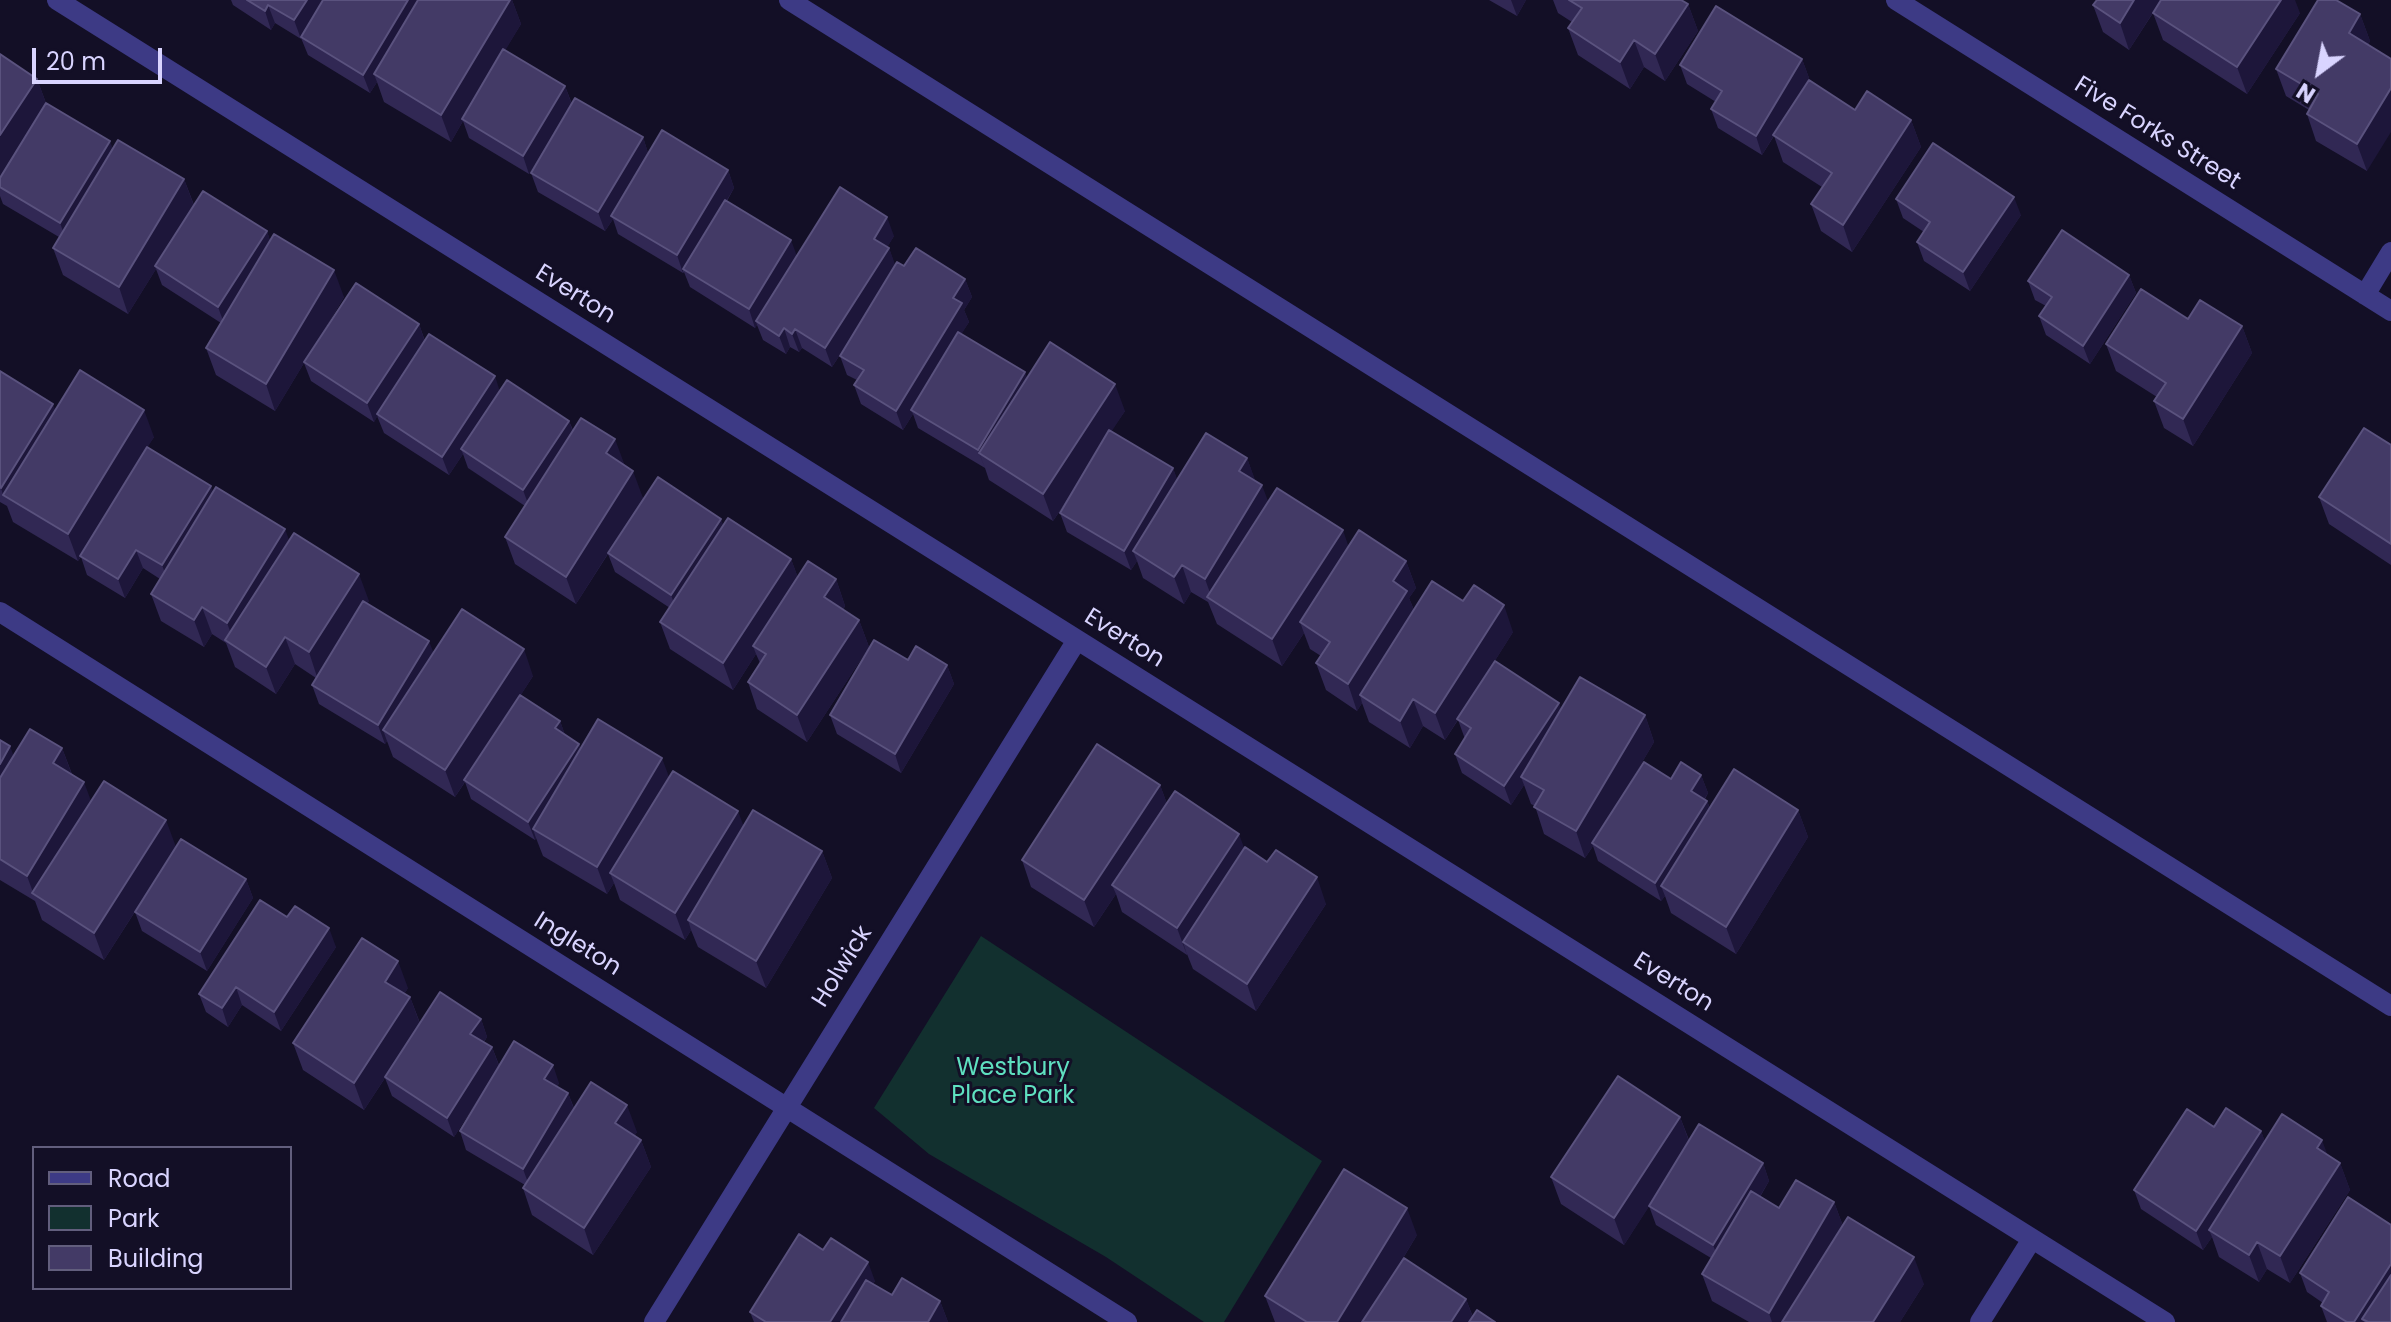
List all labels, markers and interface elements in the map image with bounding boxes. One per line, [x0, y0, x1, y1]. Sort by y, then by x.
scale bar [36, 32, 166, 82]
north arrow [2279, 32, 2359, 112]
text: 20 m [46, 45, 106, 78]
street label: Five Forks Street [2068, 71, 2246, 197]
text: N [2291, 75, 2321, 110]
street label: Everton [530, 259, 620, 331]
street label: Everton [1079, 603, 1169, 675]
street label: Ingleton [528, 907, 626, 983]
street label: Holwick [807, 921, 879, 1013]
street label: Everton [1628, 947, 1718, 1019]
park label: Westbury Place Park [951, 1055, 1075, 1111]
legend [32, 1146, 292, 1290]
text: Road [108, 1162, 170, 1195]
text: Park [108, 1202, 159, 1235]
text: Building [108, 1242, 204, 1275]

